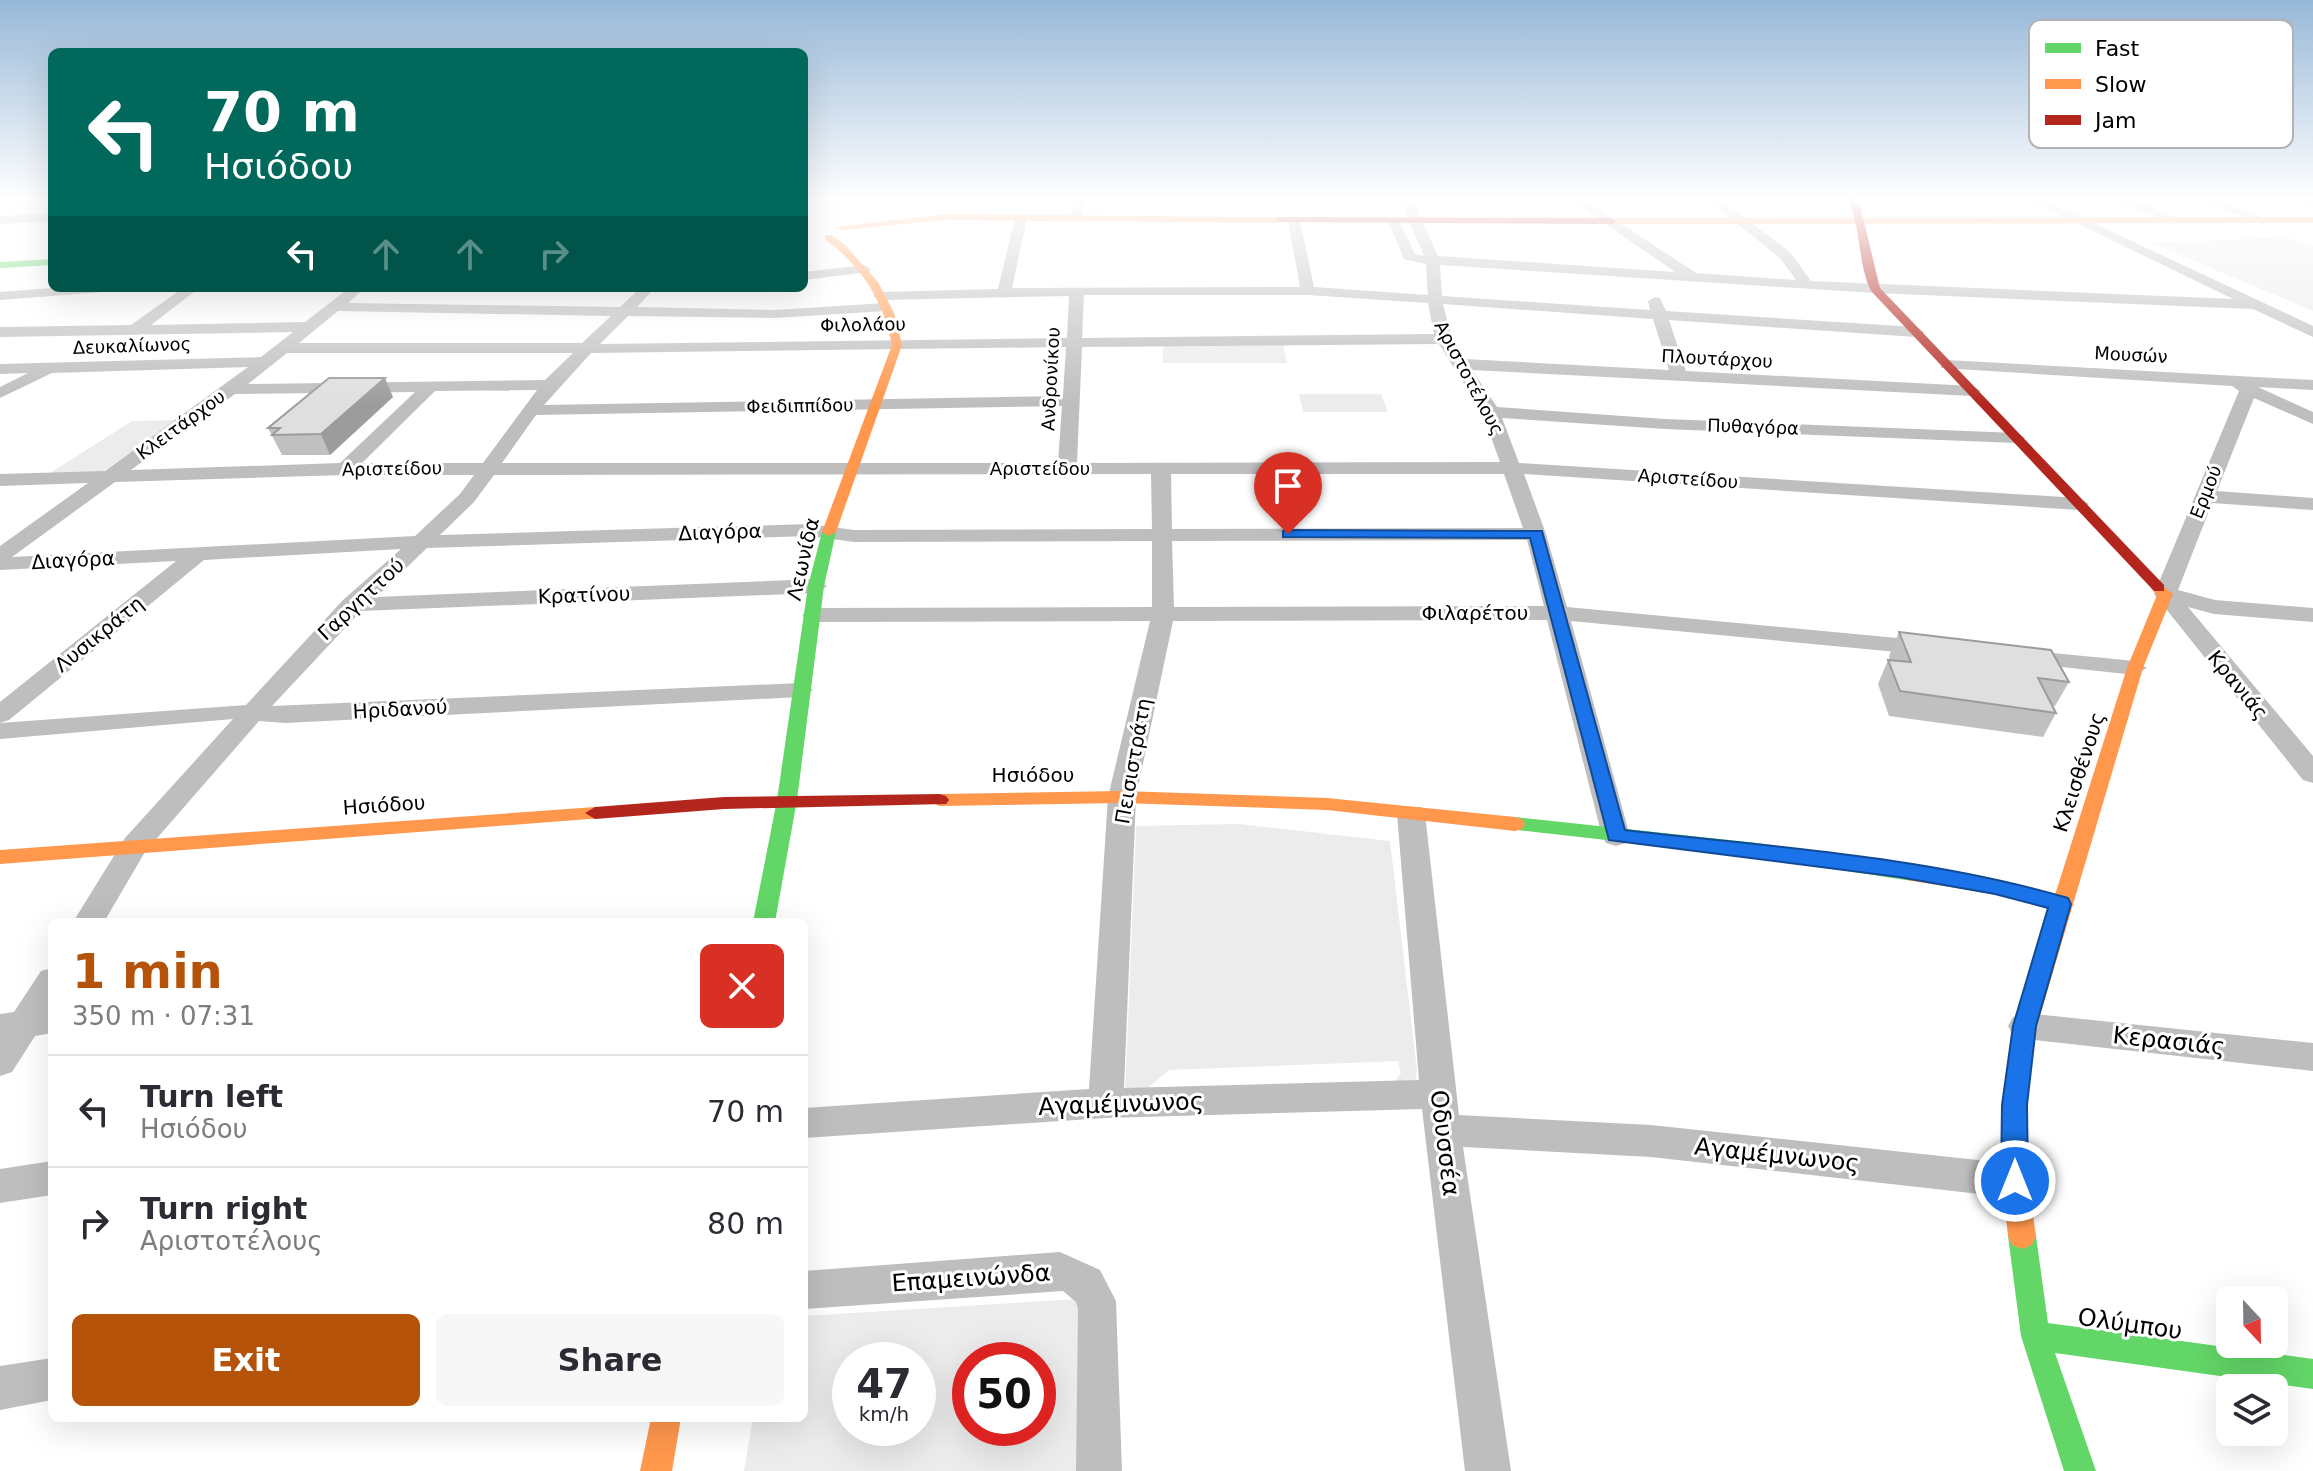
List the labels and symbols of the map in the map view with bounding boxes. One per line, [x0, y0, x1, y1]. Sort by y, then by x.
legend [2029, 20, 2293, 148]
text: Fast [2095, 36, 2140, 61]
text: Slow [2095, 72, 2147, 97]
text: Jam [2093, 108, 2136, 133]
street label: Φιλολάου [820, 313, 906, 336]
street label: Αριστοτέλους [1431, 317, 1508, 438]
street label: Ανδρονίκου [1037, 326, 1064, 431]
street label: Δευκαλίωνος [72, 333, 192, 358]
street label: Μουσών [2094, 342, 2168, 367]
street label: Πλουτάρχου [1661, 345, 1773, 372]
street label: Κλειτάρχου [132, 385, 229, 464]
street label: Φειδιππίδου [746, 394, 854, 417]
street label: Πυθαγόρα [1707, 414, 1799, 439]
pin [1254, 452, 1322, 534]
street label: Αριστείδου [342, 457, 442, 480]
street label: Αριστείδου [990, 458, 1090, 479]
street label: Ερμού [2185, 462, 2226, 522]
street label: Αριστείδου [1637, 465, 1739, 492]
street label: Λεωνίδα [782, 515, 824, 603]
street label: Διαγόρα [678, 519, 762, 545]
street label: Διαγόρα [31, 546, 115, 574]
street label: Γαργηττού [313, 553, 409, 645]
street label: Κρατίνου [537, 581, 631, 609]
street label: Λυσικράτη [50, 591, 148, 677]
street label: Φιλαρέτου [1422, 601, 1528, 625]
street label: Κρανιάς [2203, 646, 2273, 724]
street label: Ηριδανού [352, 695, 448, 723]
street label: Πεισιστράτη [1110, 696, 1156, 826]
street label: Κλεισθένους [2048, 709, 2110, 835]
street label: Ησιόδου [992, 763, 1074, 787]
street label: Ησιόδου [342, 790, 426, 820]
street label: Κερασιάς [2111, 1021, 2227, 1061]
street label: Αγαμέμνωνος [1038, 1087, 1204, 1121]
street label: Οδυσσέα [1425, 1088, 1465, 1198]
street label: Αγαμέμνωνος [1693, 1132, 1861, 1178]
position arrow [1973, 1139, 2057, 1223]
street label: Επαμεινώνδα [891, 1258, 1051, 1298]
north arrow [2216, 1286, 2288, 1358]
street label: Ολύμπου [2076, 1303, 2184, 1345]
speed limit sign: 50 [952, 1342, 1056, 1446]

